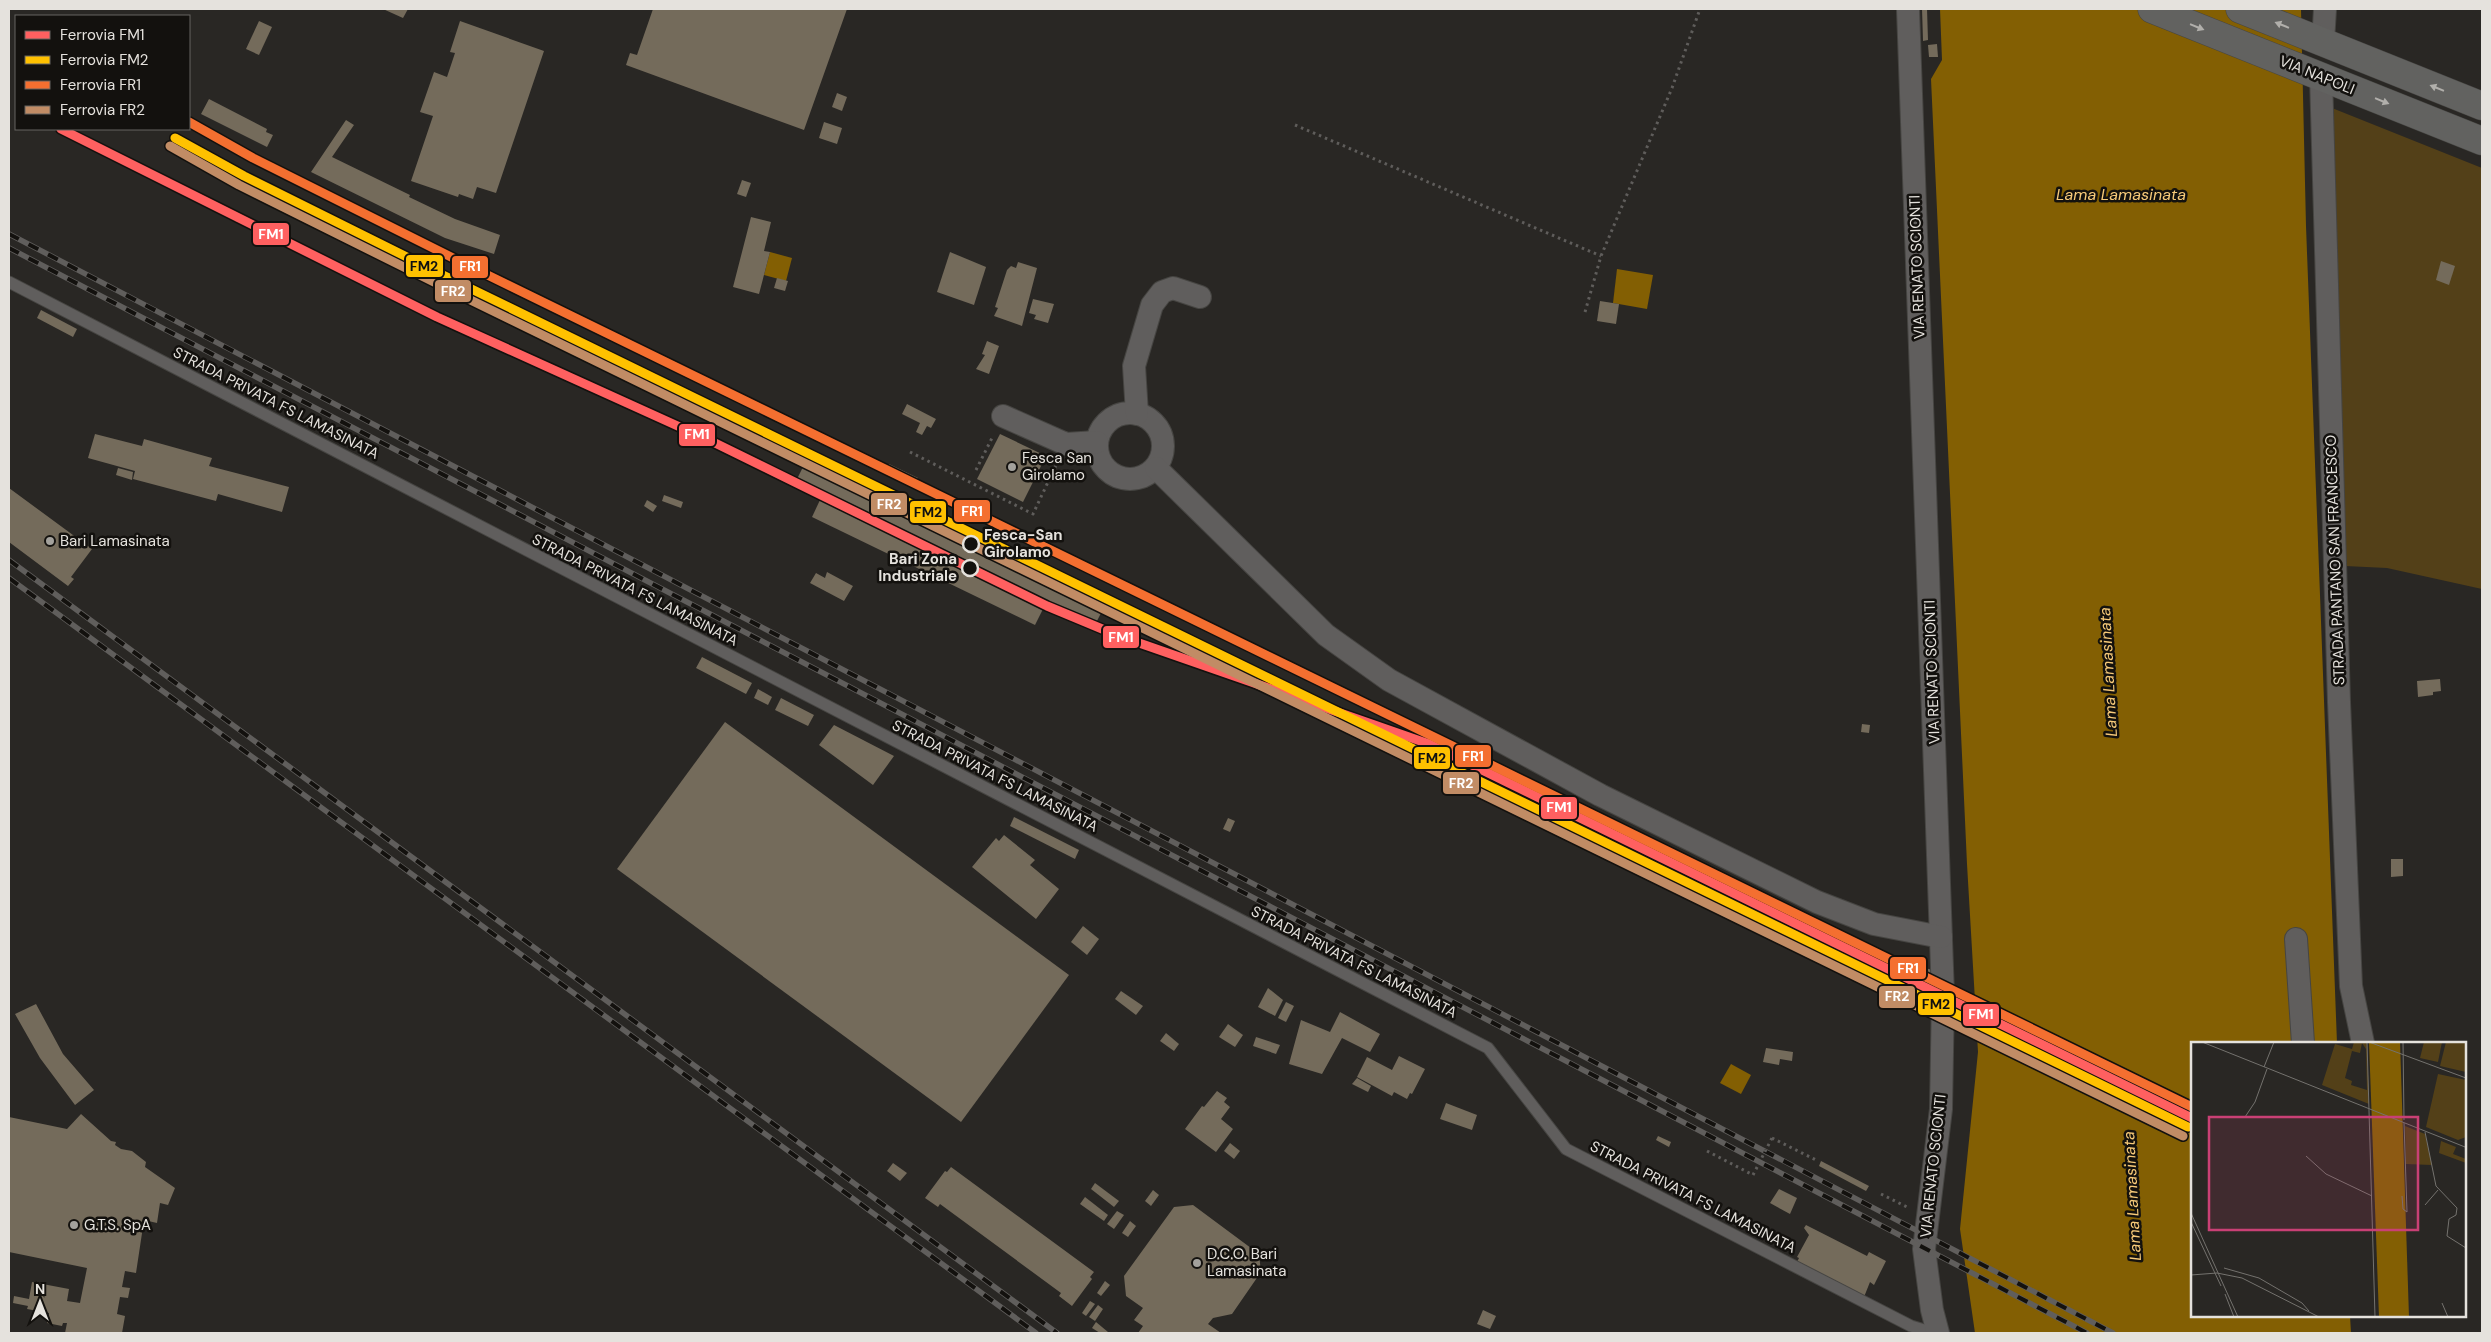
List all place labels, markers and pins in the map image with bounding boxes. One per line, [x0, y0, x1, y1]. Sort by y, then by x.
place label: Fesca San Girolamo [1022, 448, 1092, 485]
marker: Fesca San Girolamo [1006, 461, 1018, 473]
place label: Fesca-San Girolamo [984, 525, 1063, 562]
place label: Bari Lamasinata [60, 531, 170, 551]
marker: Bari Lamasinata [44, 535, 56, 547]
marker: Fesca-San Girolamo [962, 535, 980, 553]
place label: Bari Zona Industriale [878, 549, 957, 586]
marker: Bari Zona Industriale [961, 559, 979, 577]
place label: G.T.S. SpA [84, 1215, 151, 1235]
marker: G.T.S. SpA [68, 1219, 80, 1231]
place label: D.C.O. Bari Lamasinata [1207, 1244, 1286, 1281]
marker: D.C.O. Bari Lamasinata [1191, 1257, 1203, 1269]

